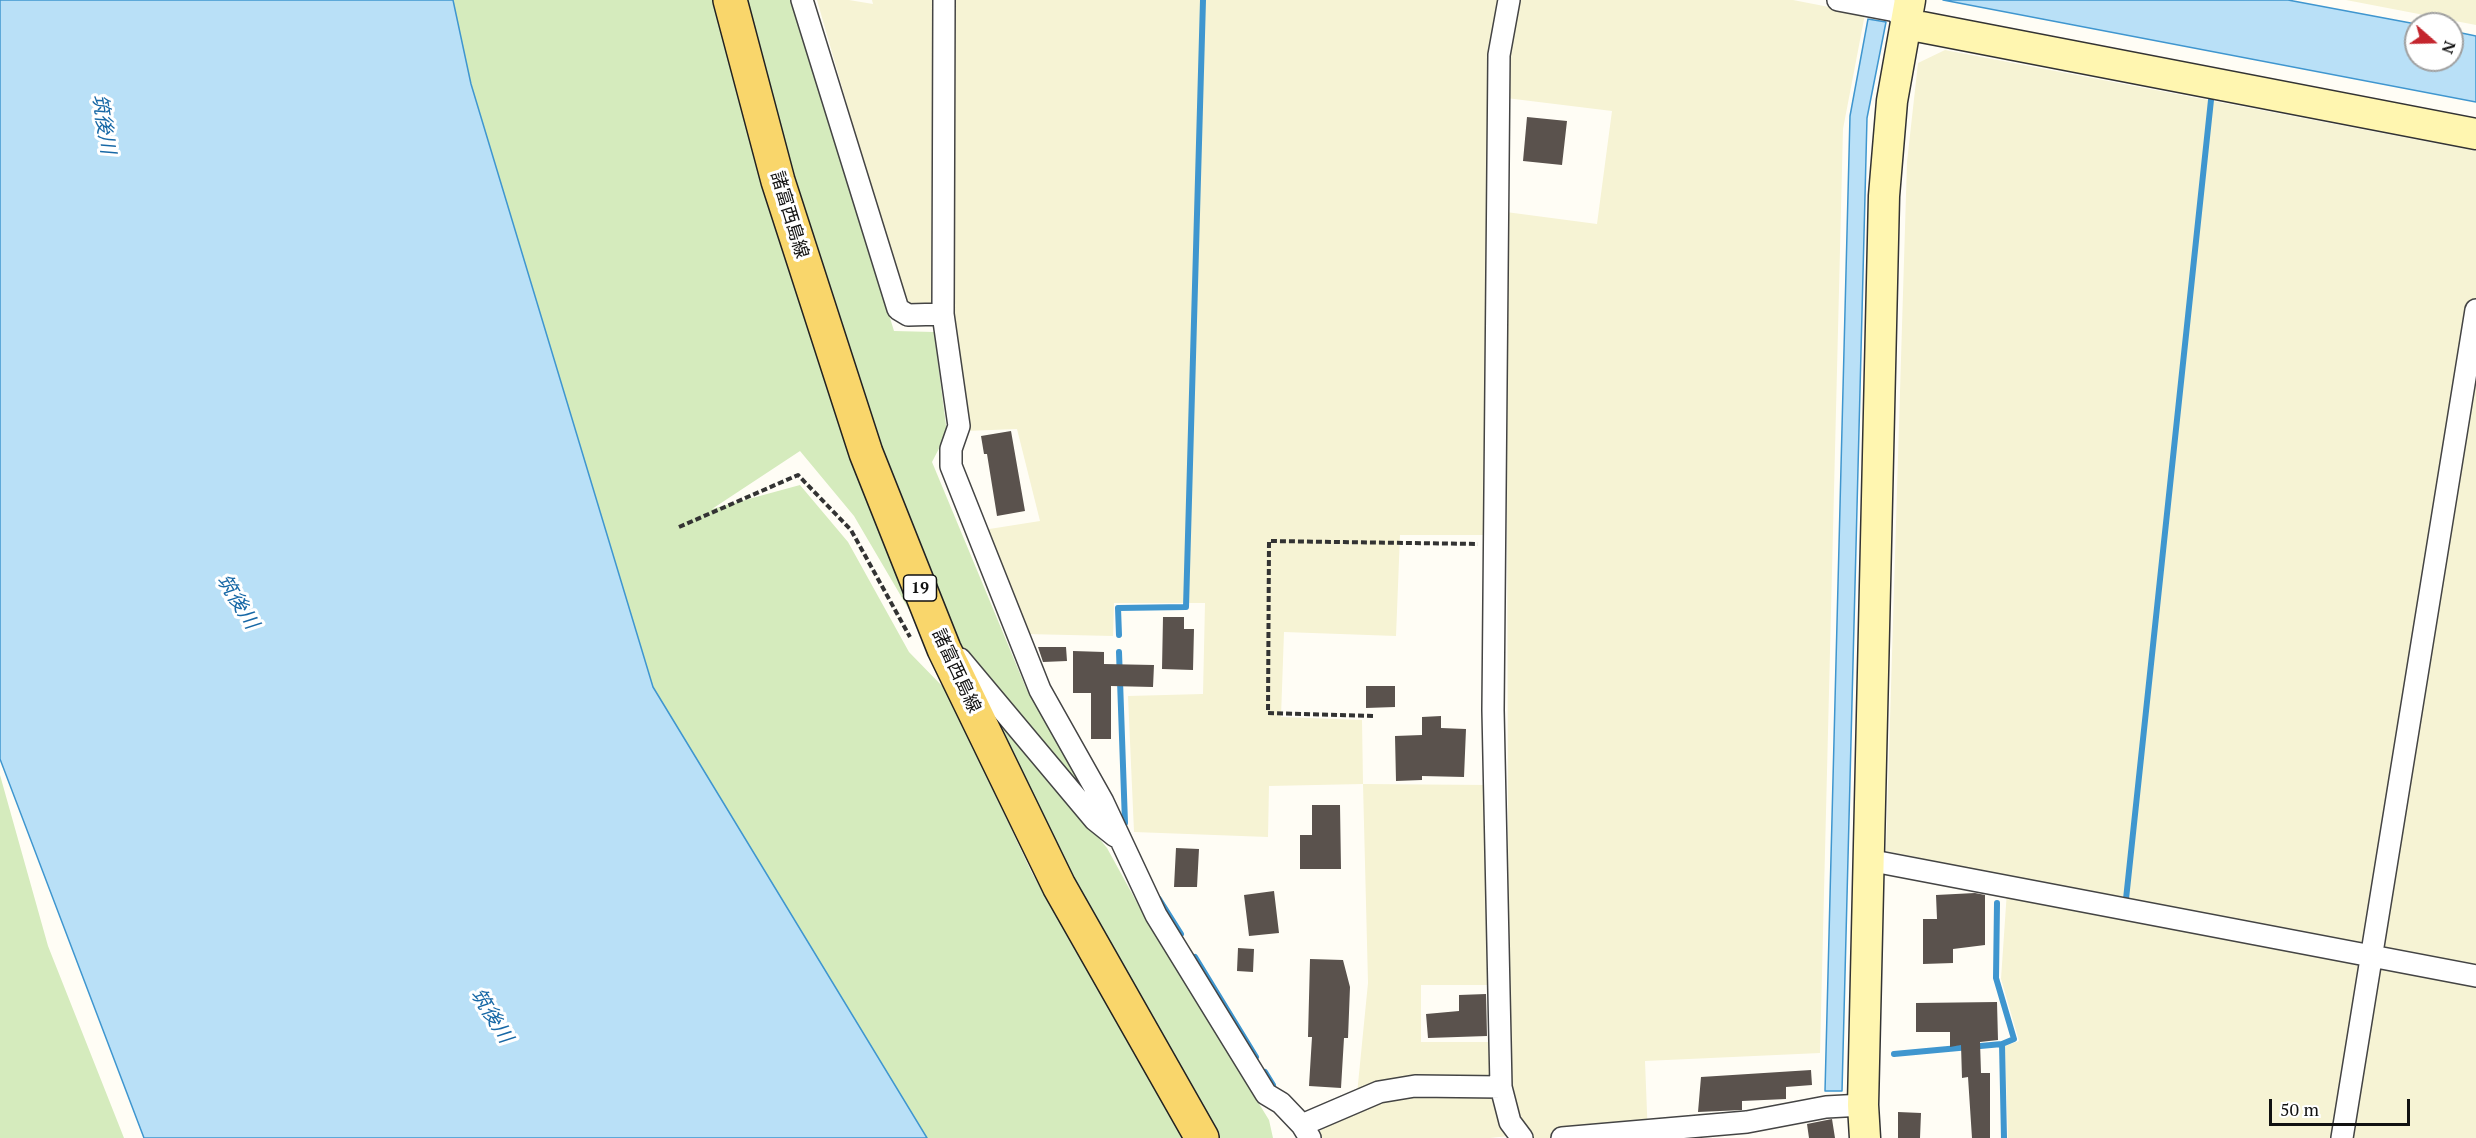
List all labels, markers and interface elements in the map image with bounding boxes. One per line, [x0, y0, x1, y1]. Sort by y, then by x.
north arrow [2404, 12, 2464, 72]
text: N [2437, 38, 2461, 57]
water label: 筑後川 [86, 92, 120, 156]
street label: 諸富西島線 [766, 169, 812, 261]
water label: 筑後川 [211, 570, 263, 634]
road number: 19 [904, 575, 936, 601]
street label: 諸富西島線 [927, 626, 985, 716]
water label: 筑後川 [465, 984, 517, 1048]
scale bar [2272, 1087, 2413, 1125]
text: 50 m [2280, 1097, 2319, 1121]

